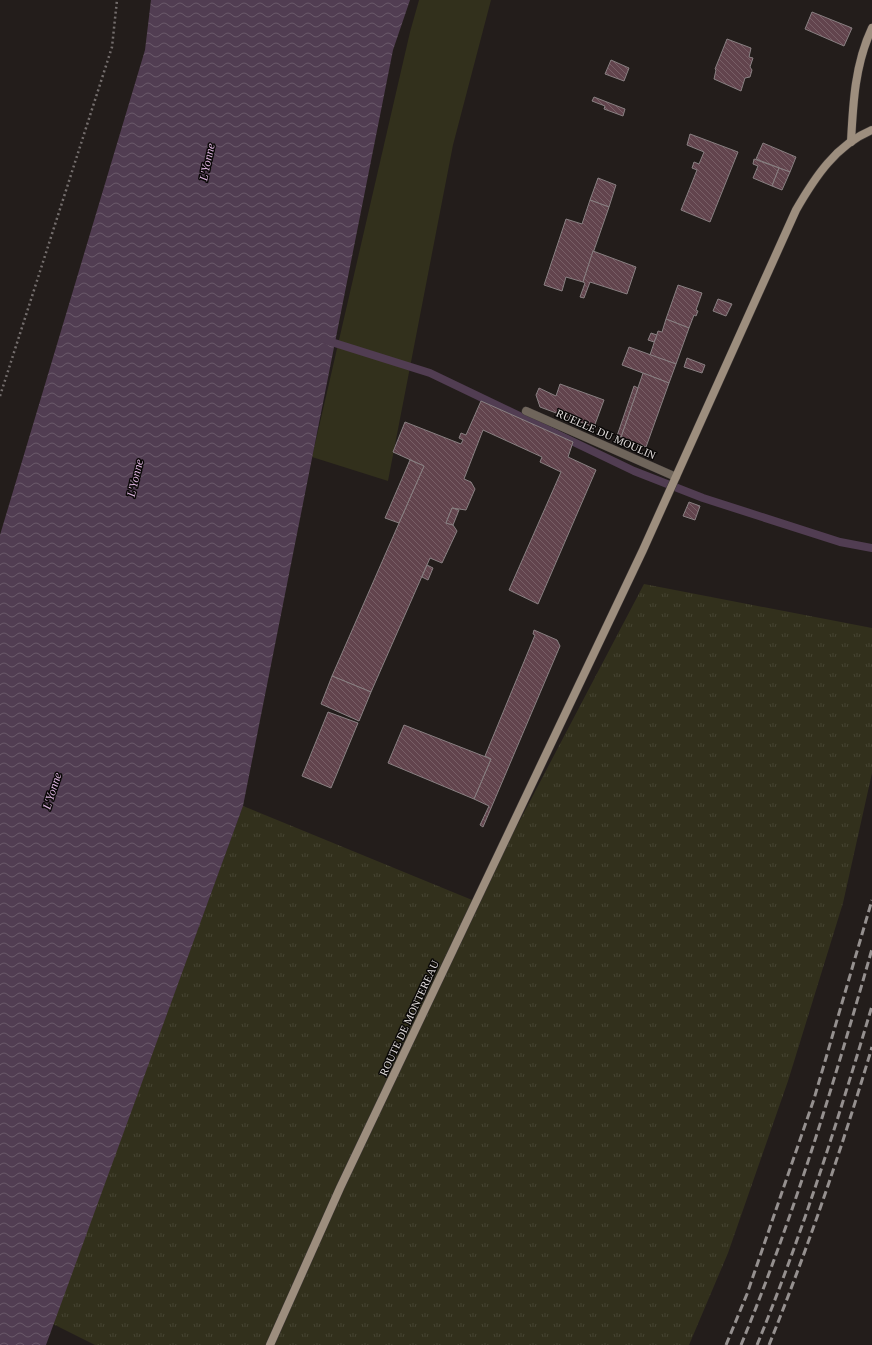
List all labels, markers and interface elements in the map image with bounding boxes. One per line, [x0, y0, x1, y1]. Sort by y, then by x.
water label: L'Yonne [196, 141, 218, 183]
street label: RUELLE DU MOULIN [554, 407, 658, 461]
water label: L'Yonne [124, 457, 146, 499]
water label: L'Yonne [39, 770, 65, 812]
street label: ROUTE DE MONTEREAU [377, 958, 441, 1078]

